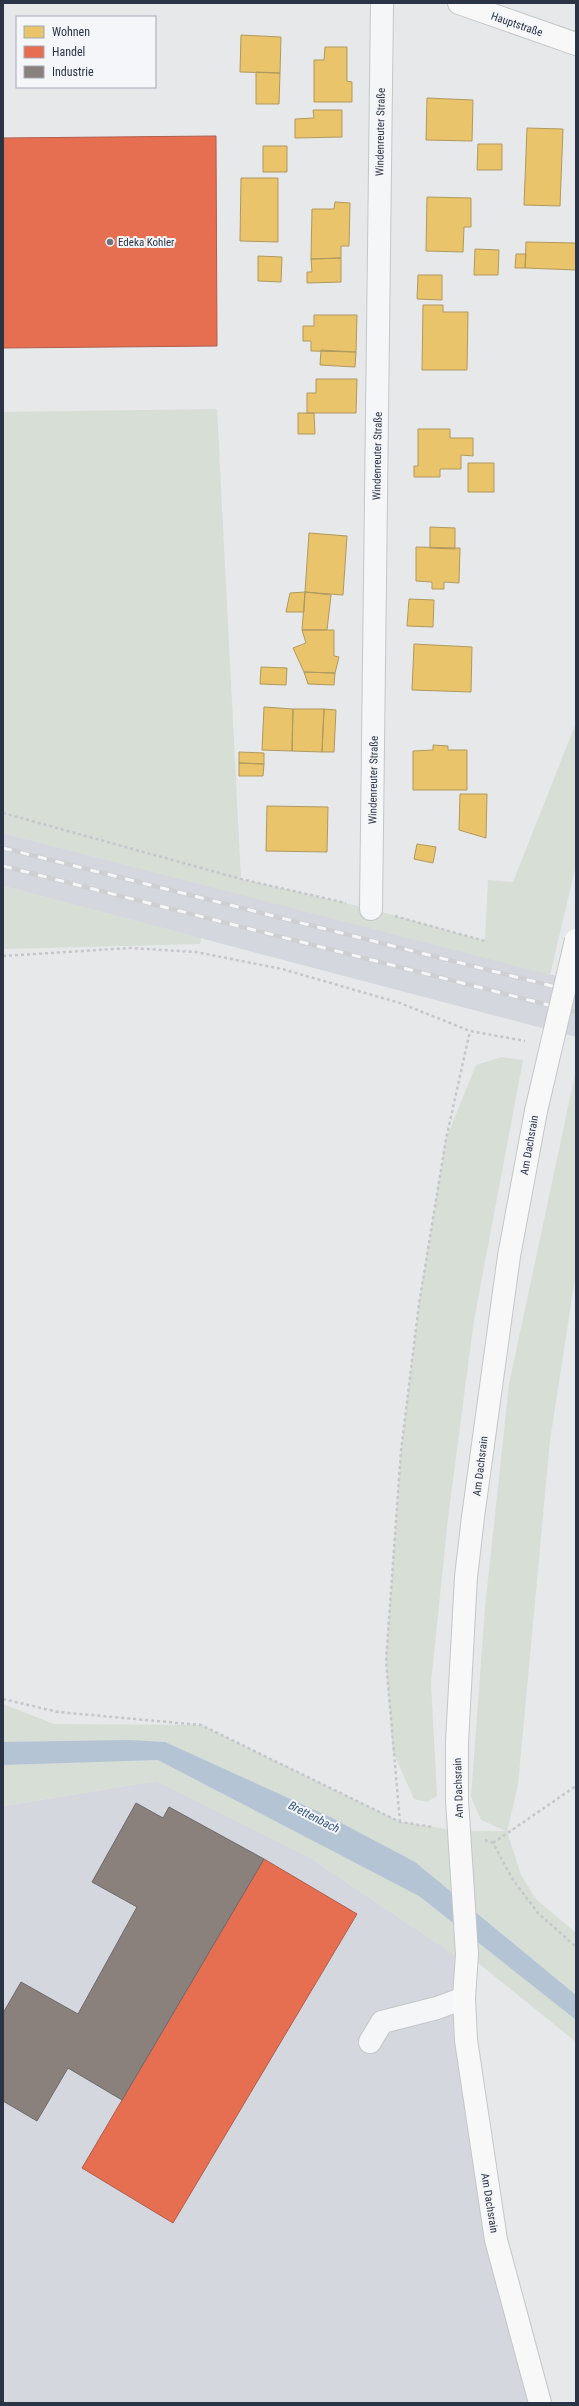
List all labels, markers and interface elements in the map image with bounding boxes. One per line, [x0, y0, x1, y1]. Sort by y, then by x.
street label: Hauptstraße [489, 10, 544, 39]
legend [16, 16, 156, 88]
text: Wohnen [52, 25, 90, 39]
text: Handel [52, 45, 85, 59]
text: Industrie [52, 65, 94, 79]
street label: Windenreuter Straße [373, 88, 388, 176]
place label: Edeka Kohler [118, 236, 175, 249]
marker: Edeka Kohler [105, 237, 115, 247]
street label: Windenreuter Straße [370, 412, 385, 500]
street label: Windenreuter Straße [366, 736, 381, 824]
street label: Am Dachsrain [518, 1114, 541, 1176]
street label: Am Dachsrain [470, 1435, 491, 1497]
street label: Am Dachsrain [451, 1758, 466, 1818]
water label: Brettenbach [286, 1798, 342, 1836]
street label: Am Dachsrain [478, 2172, 501, 2234]

